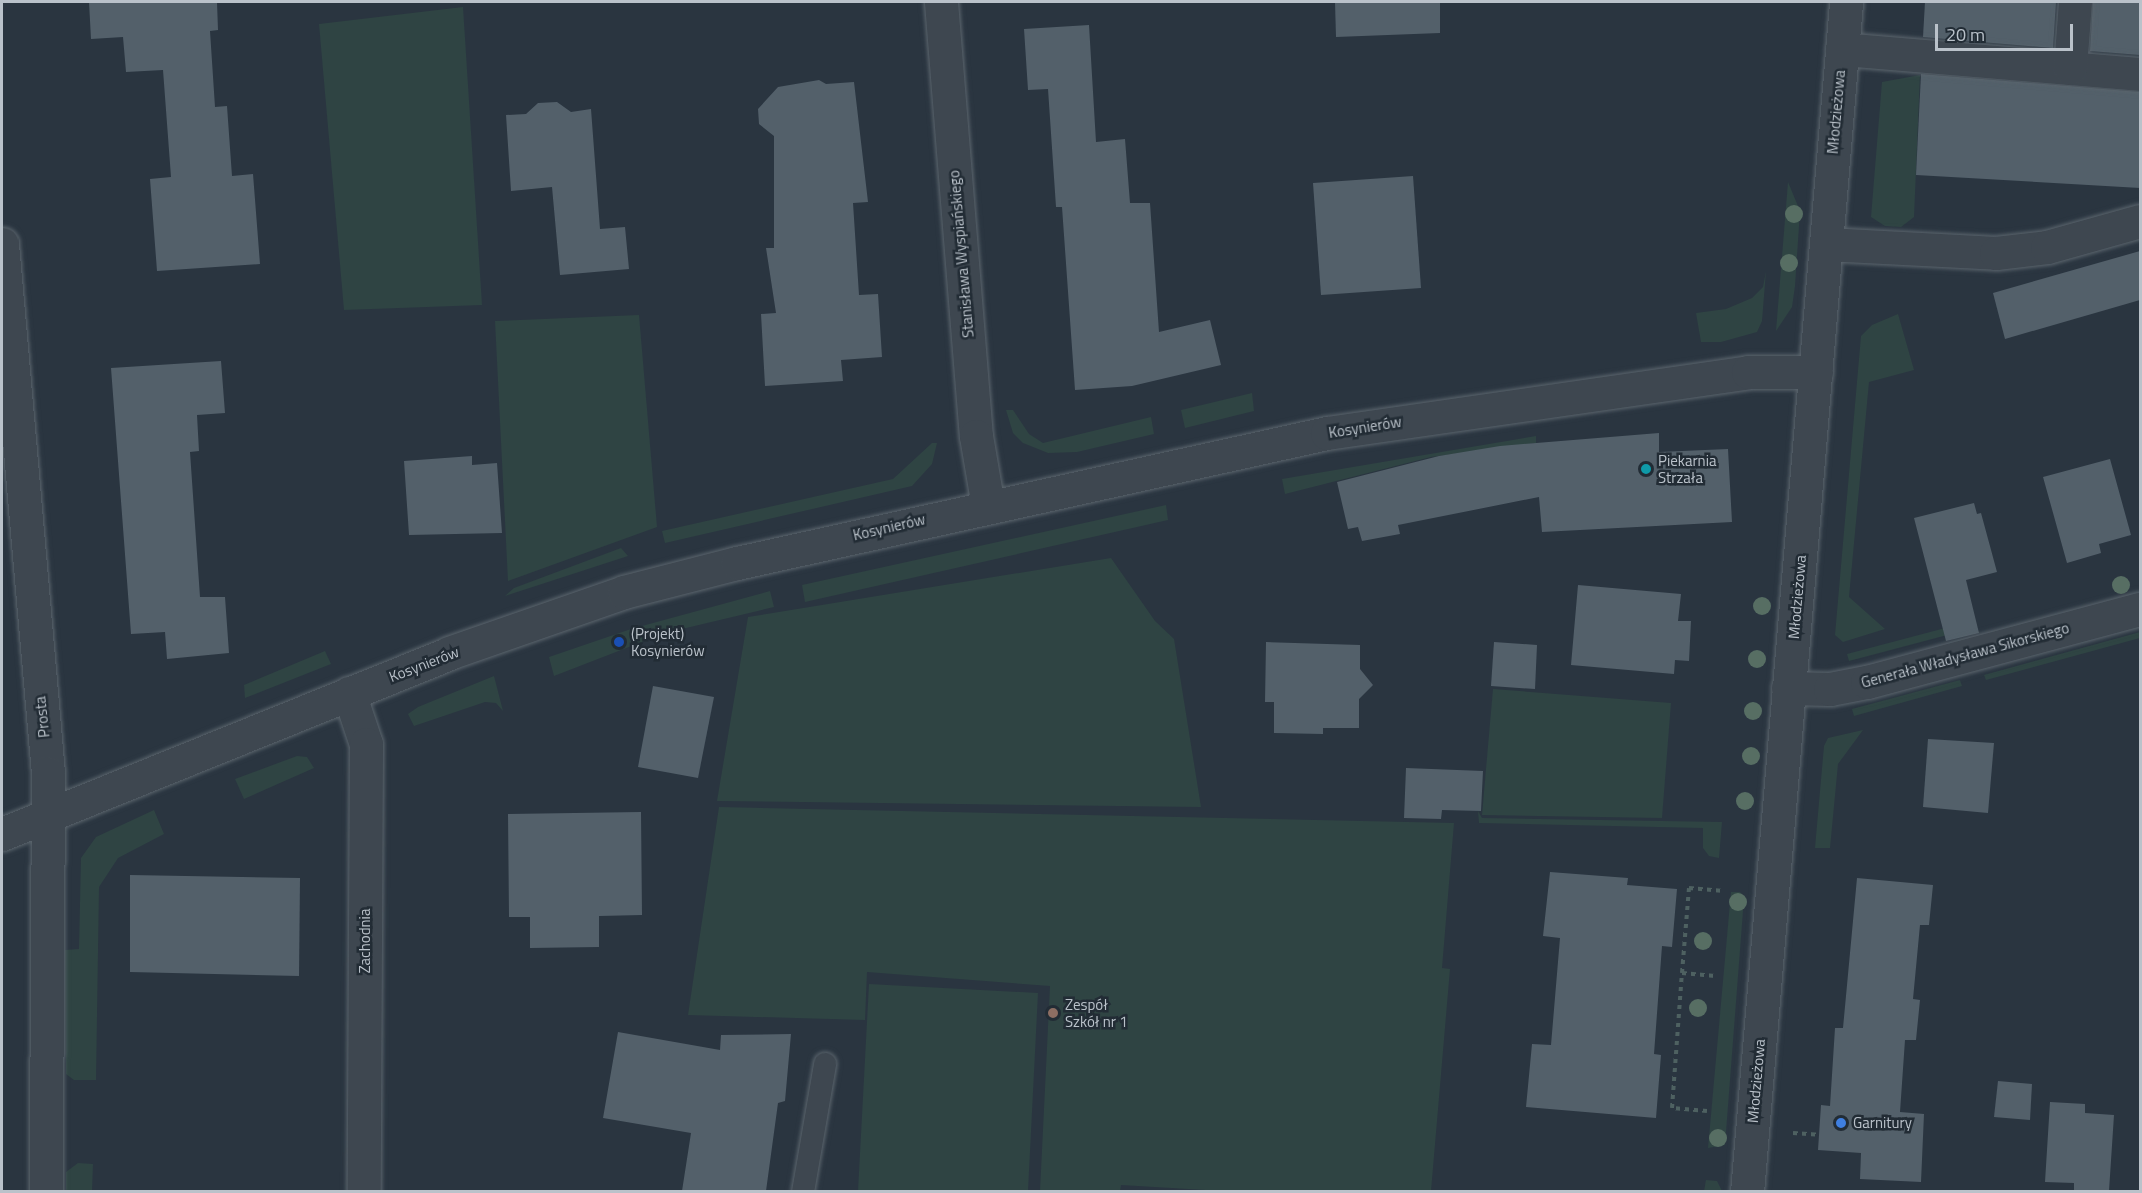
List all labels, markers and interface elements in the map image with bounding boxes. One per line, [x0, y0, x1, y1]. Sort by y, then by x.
scale bar [1938, 12, 2076, 50]
text: 20 m [1946, 21, 1985, 48]
street label: Młodzieżowa [1823, 69, 1849, 155]
street label: Stanisława Wyspiańskiego [945, 169, 977, 339]
street label: Kosynierów [1327, 412, 1403, 442]
place label: Piekarnia Strzała [1658, 451, 1716, 486]
marker: Piekarnia Strzała [1639, 462, 1653, 476]
street label: Kosynierów [851, 510, 927, 544]
street label: Młodzieżowa [1784, 554, 1810, 640]
street label: Generała Władysława Sikorskiego [1859, 619, 2071, 691]
place label: (Projekt) Kosynierów [631, 624, 705, 659]
marker: (Projekt) Kosynierów [612, 635, 626, 649]
street label: Kosynierów [386, 642, 462, 686]
street label: Prosta [31, 695, 53, 739]
street label: Zachodnia [356, 909, 374, 973]
place label: Zespół Szkół nr 1 [1065, 995, 1128, 1030]
marker: Zespół Szkół nr 1 [1046, 1006, 1060, 1020]
street label: Młodzieżowa [1743, 1038, 1769, 1124]
place label: Garnitury [1853, 1114, 1912, 1132]
marker: Garnitury [1834, 1116, 1848, 1130]

